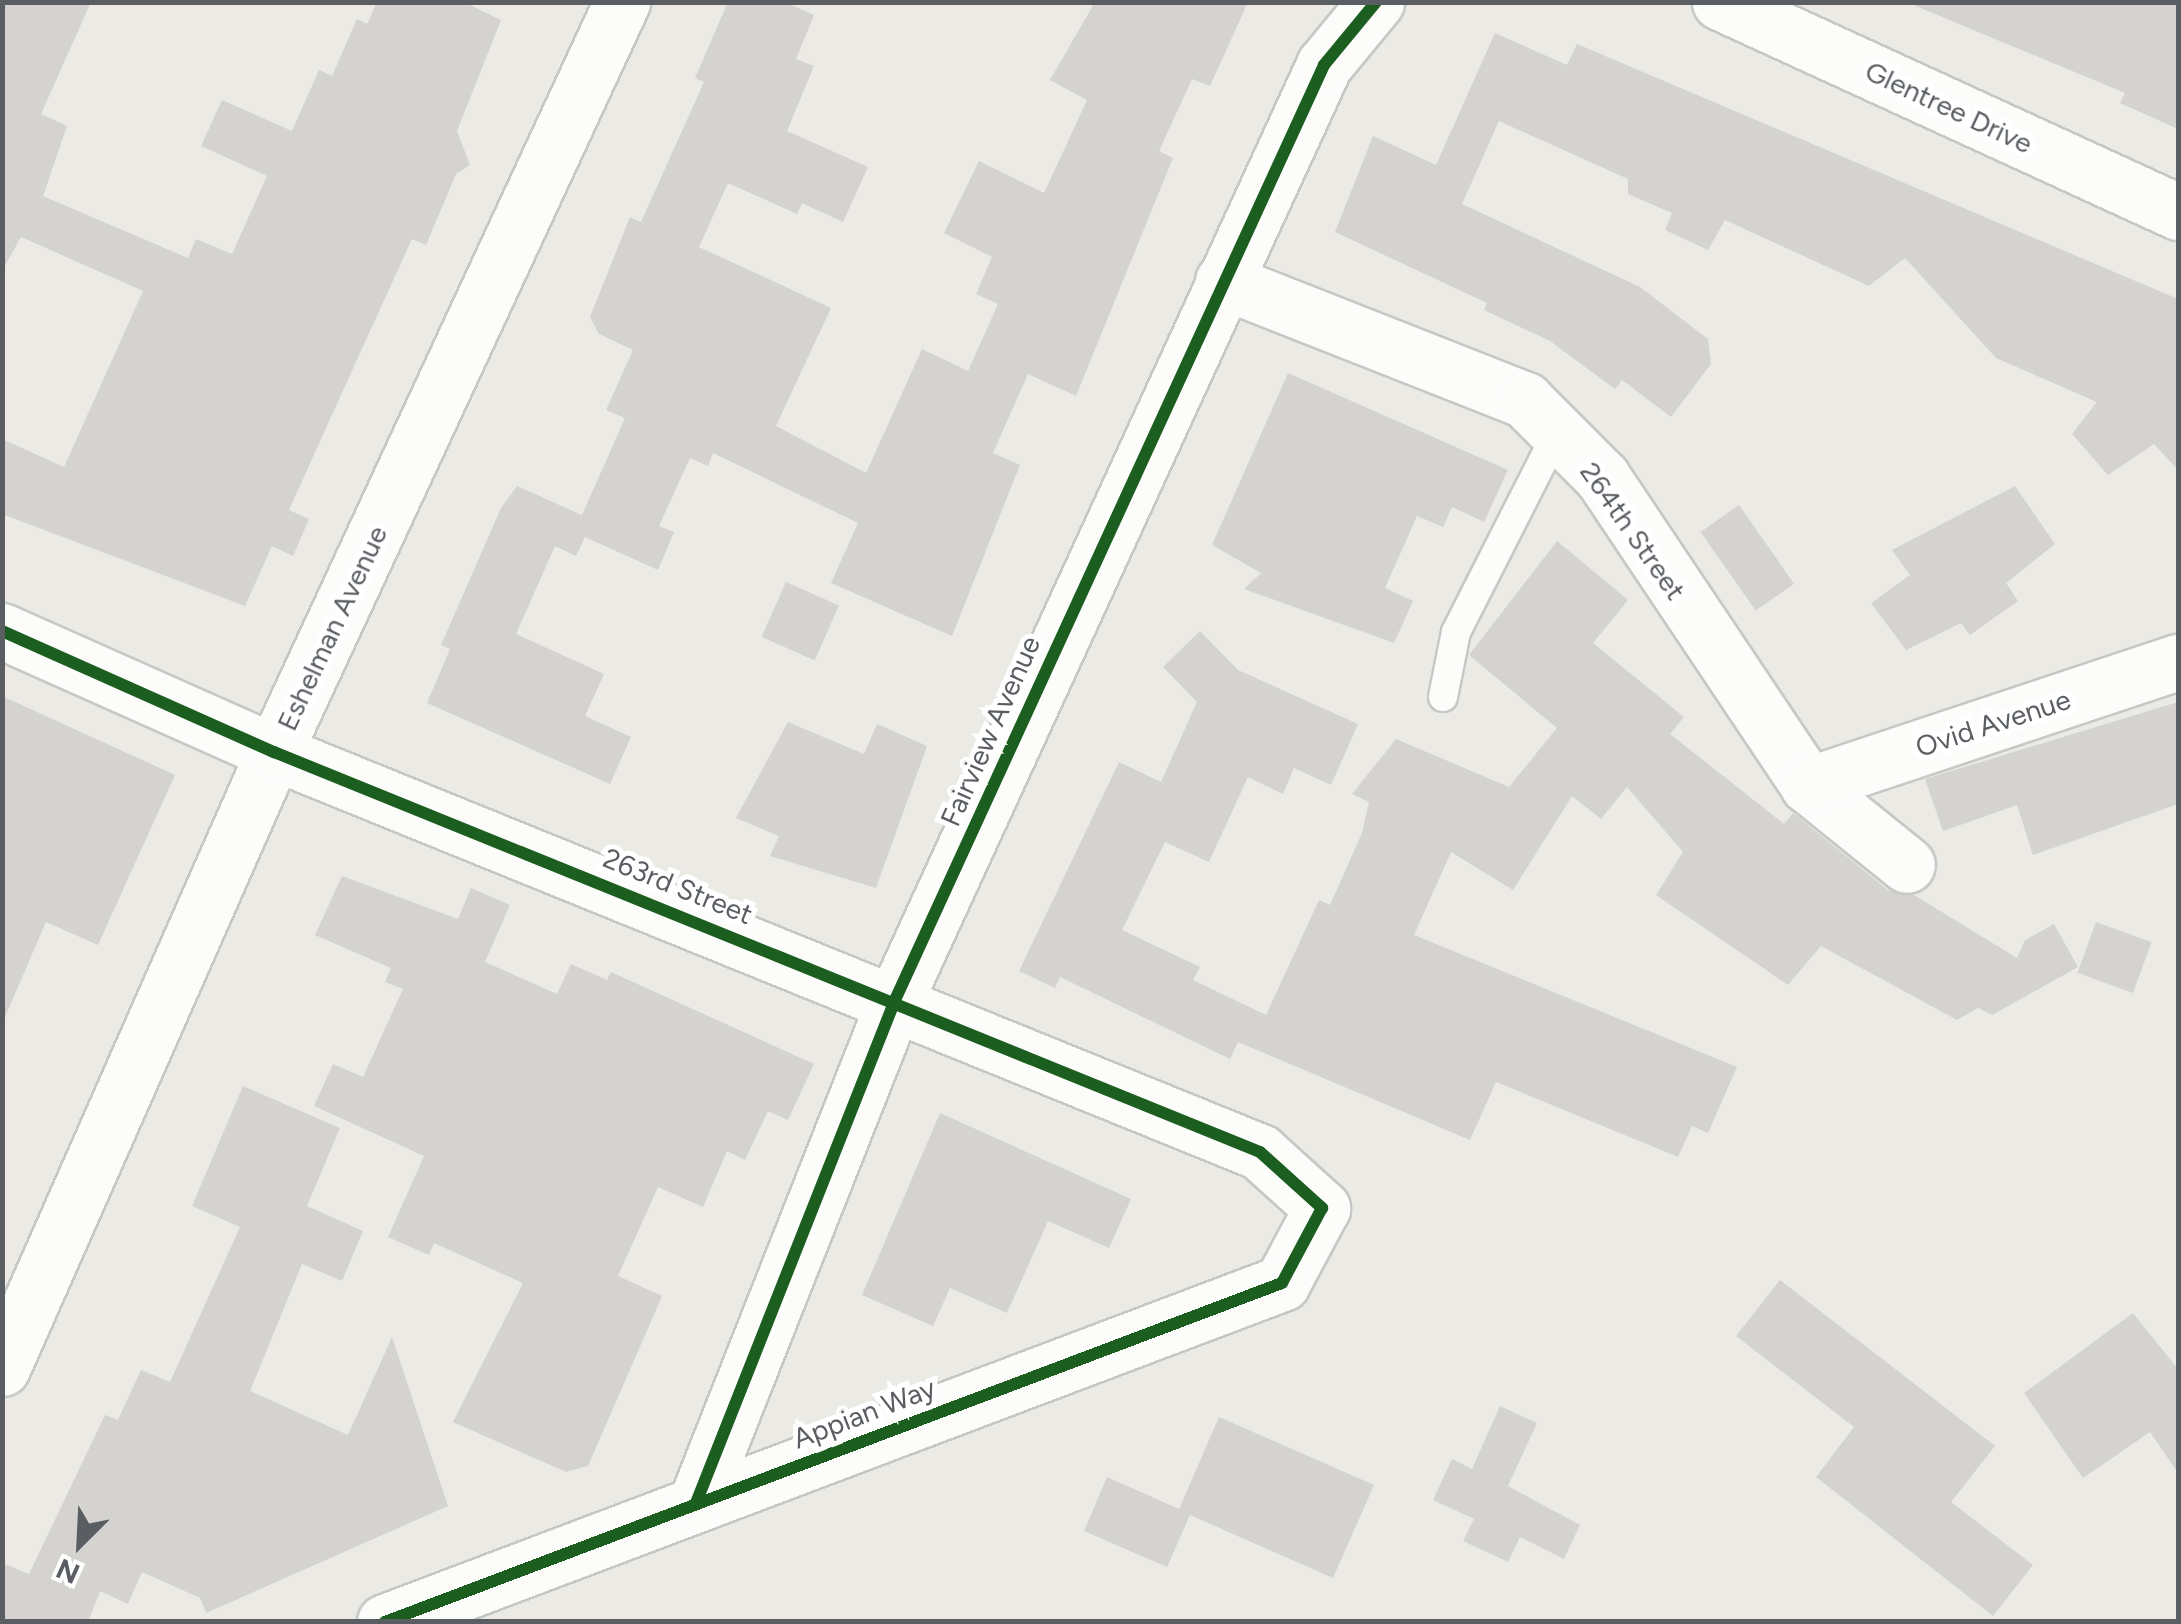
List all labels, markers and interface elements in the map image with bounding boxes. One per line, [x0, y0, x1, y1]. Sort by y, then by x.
street label: Glentree Drive [1860, 54, 2038, 160]
street label: 264th Street [1573, 456, 1693, 606]
street label: Eshelman Avenue [270, 520, 394, 736]
street label: Fairview Avenue [933, 631, 1047, 831]
street label: Ovid Avenue [1911, 682, 2075, 764]
street label: 263rd Street [598, 841, 758, 931]
street label: Appian Way [788, 1370, 940, 1456]
north arrow [30, 1494, 130, 1594]
text: N [51, 1551, 85, 1591]

